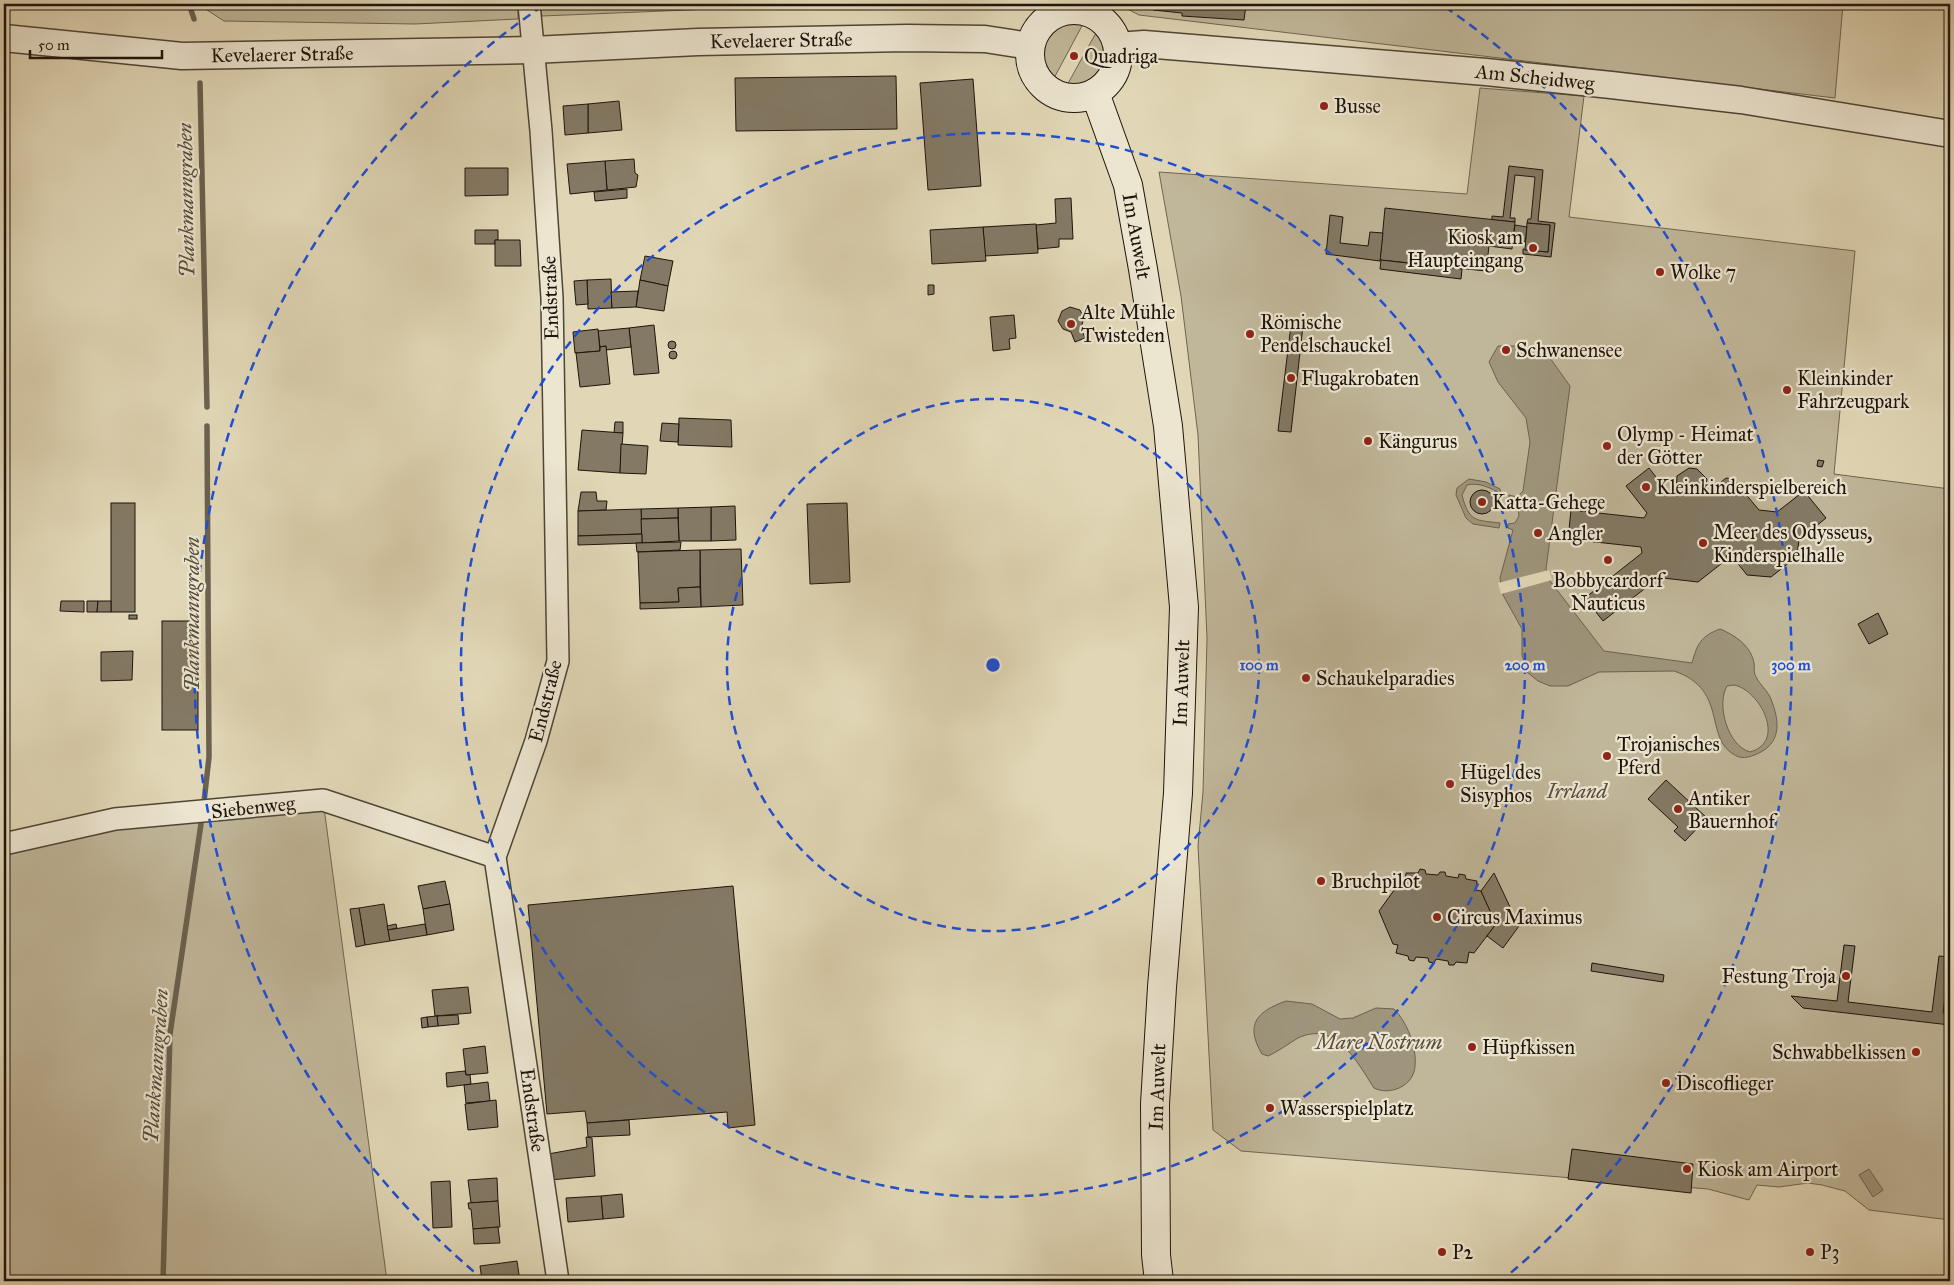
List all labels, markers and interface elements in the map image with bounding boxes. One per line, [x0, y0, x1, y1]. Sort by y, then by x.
street label: Kevelaerer Straße [709, 27, 853, 53]
scale bar [30, 28, 162, 60]
text: 50 m [38, 36, 70, 54]
street label: Kevelaerer Straße [210, 41, 354, 67]
place label: Quadriga [1084, 44, 1159, 69]
marker: Quadriga [1068, 50, 1080, 62]
street label: Am Scheidweg [1473, 59, 1597, 96]
place label: Busse [1334, 94, 1381, 118]
marker: Busse [1318, 100, 1330, 112]
water label: Plankmanngraben [172, 122, 200, 278]
street label: Im Auwelt [1118, 191, 1156, 281]
place label: Kiosk am Haupteingang [1407, 225, 1524, 273]
marker: Kiosk am Haupteingang [1527, 242, 1539, 254]
street label: Endstraße [537, 256, 563, 340]
place label: Wolke 7 [1670, 260, 1736, 284]
marker: Wolke 7 [1654, 266, 1666, 278]
place label: Alte Mühle Twisteden [1080, 300, 1175, 347]
place label: Römische Pendelschauckel [1260, 310, 1392, 357]
marker: Alte Mühle Twisteden [1065, 318, 1077, 330]
marker: Römische Pendelschauckel [1244, 328, 1256, 340]
place label: Schwanensee [1516, 338, 1622, 362]
marker: Schwanensee [1500, 344, 1512, 356]
place label: Flugakrobaten [1301, 366, 1419, 391]
place label: Kleinkinder Fahrzeugpark [1797, 366, 1910, 414]
marker: Flugakrobaten [1285, 372, 1297, 384]
marker: Kleinkinder Fahrzeugpark [1781, 384, 1793, 396]
place label: Olymp - Heimat der Götter [1617, 422, 1754, 469]
place label: Kängurus [1378, 429, 1457, 454]
marker: Kängurus [1362, 435, 1374, 447]
marker: Olymp - Heimat der Götter [1601, 440, 1613, 452]
place label: Kleinkinderspielbereich [1656, 475, 1847, 499]
marker: Kleinkinderspielbereich [1640, 481, 1652, 493]
place label: Katta-Gehege [1492, 490, 1605, 515]
marker: Katta-Gehege [1476, 496, 1488, 508]
place label: Meer des Odysseus, Kinderspielhalle [1713, 520, 1872, 567]
place label: Angler [1547, 521, 1603, 546]
marker: Angler [1532, 527, 1544, 539]
water label: Plankmanngraben [179, 537, 205, 691]
marker: Meer des Odysseus, Kinderspielhalle [1697, 537, 1709, 549]
marker: Bobbycardorf Nauticus [1602, 554, 1614, 566]
place label: Bobbycardorf Nauticus [1553, 568, 1667, 615]
street label: Im Auwelt [1167, 639, 1195, 727]
centre of rings [984, 656, 1002, 674]
text: 100 m [1239, 656, 1279, 674]
text: 200 m [1505, 656, 1546, 674]
text: 300 m [1771, 656, 1811, 675]
street label: Endstraße [523, 657, 567, 745]
place label: Schaukelparadies [1316, 666, 1455, 690]
marker: Schaukelparadies [1300, 672, 1312, 684]
place label: Trojanisches Pferd [1617, 732, 1720, 779]
marker: Trojanisches Pferd [1601, 750, 1613, 762]
place label: Hügel des Sisyphos [1460, 760, 1541, 807]
marker: Hügel des Sisyphos [1444, 778, 1456, 790]
park label: Irrland [1546, 779, 1608, 803]
place label: Antiker Bauernhof [1687, 786, 1778, 833]
street label: Siebenweg [210, 791, 297, 824]
marker: Antiker Bauernhof [1672, 803, 1684, 815]
place label: Bruchpilot [1331, 869, 1420, 893]
marker: Bruchpilot [1315, 875, 1327, 887]
place label: Circus Maximus [1447, 905, 1582, 929]
marker: Circus Maximus [1431, 911, 1443, 923]
place label: Festung Troja [1721, 964, 1837, 989]
marker: Festung Troja [1840, 970, 1852, 982]
water label: Plankmanngraben [138, 988, 174, 1144]
water label: Mare Nostrum [1314, 1029, 1443, 1055]
place label: Hüpfkissen [1482, 1035, 1575, 1059]
place label: Schwabbelkissen [1772, 1040, 1906, 1064]
marker: Hüpfkissen [1466, 1041, 1478, 1053]
street label: Im Auwelt [1143, 1043, 1171, 1131]
marker: Schwabbelkissen [1910, 1046, 1922, 1058]
street label: Endstraße [515, 1067, 551, 1153]
place label: Discoflieger [1676, 1071, 1774, 1096]
marker: Discoflieger [1660, 1077, 1672, 1089]
place label: Wasserspielplatz [1280, 1096, 1413, 1120]
marker: Wasserspielplatz [1264, 1102, 1276, 1114]
place label: Kiosk am Airport [1697, 1157, 1838, 1181]
marker: Kiosk am Airport [1681, 1163, 1693, 1175]
place label: P2 [1452, 1240, 1473, 1264]
place label: P3 [1820, 1240, 1839, 1264]
marker: P2 [1436, 1246, 1448, 1258]
marker: P3 [1804, 1246, 1816, 1258]

